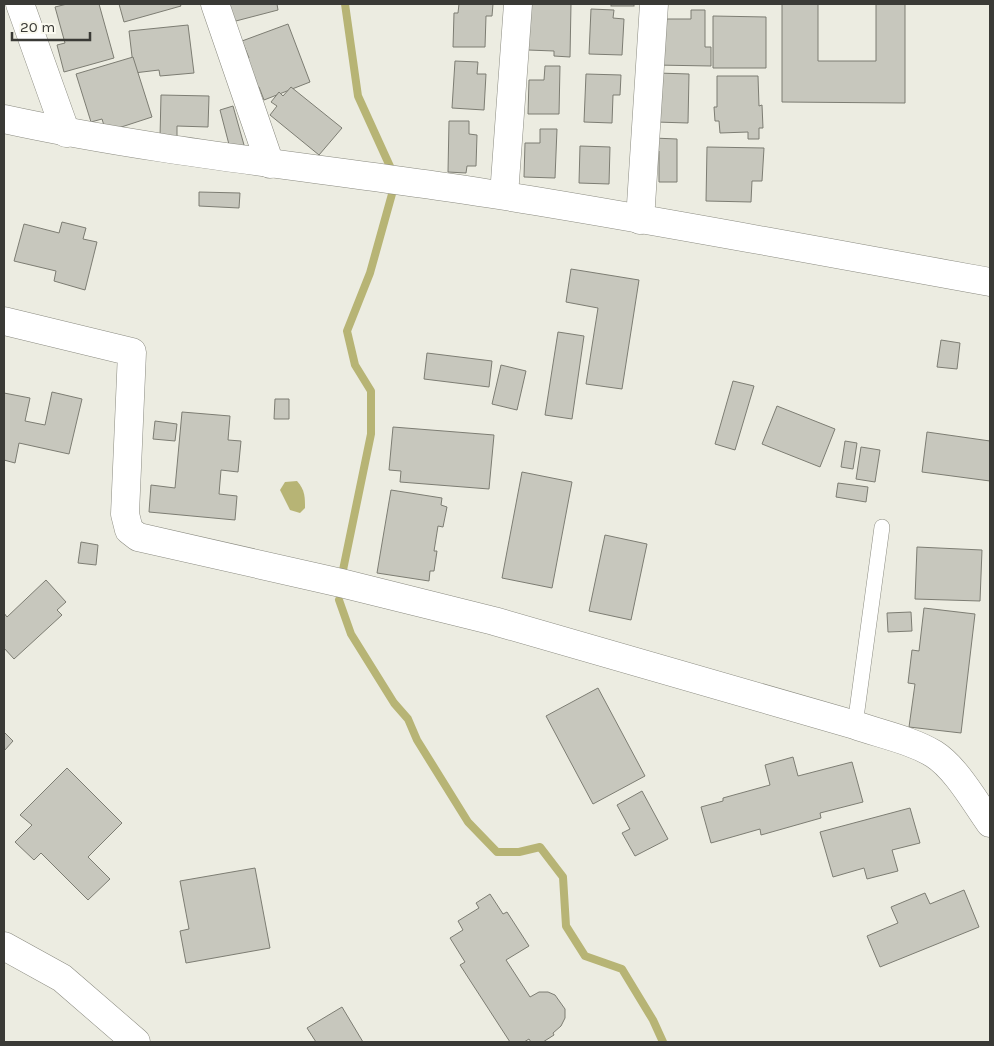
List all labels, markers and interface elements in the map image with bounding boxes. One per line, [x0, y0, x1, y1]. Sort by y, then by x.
scale bar [12, 10, 90, 42]
text: 20 m [20, 18, 55, 36]

